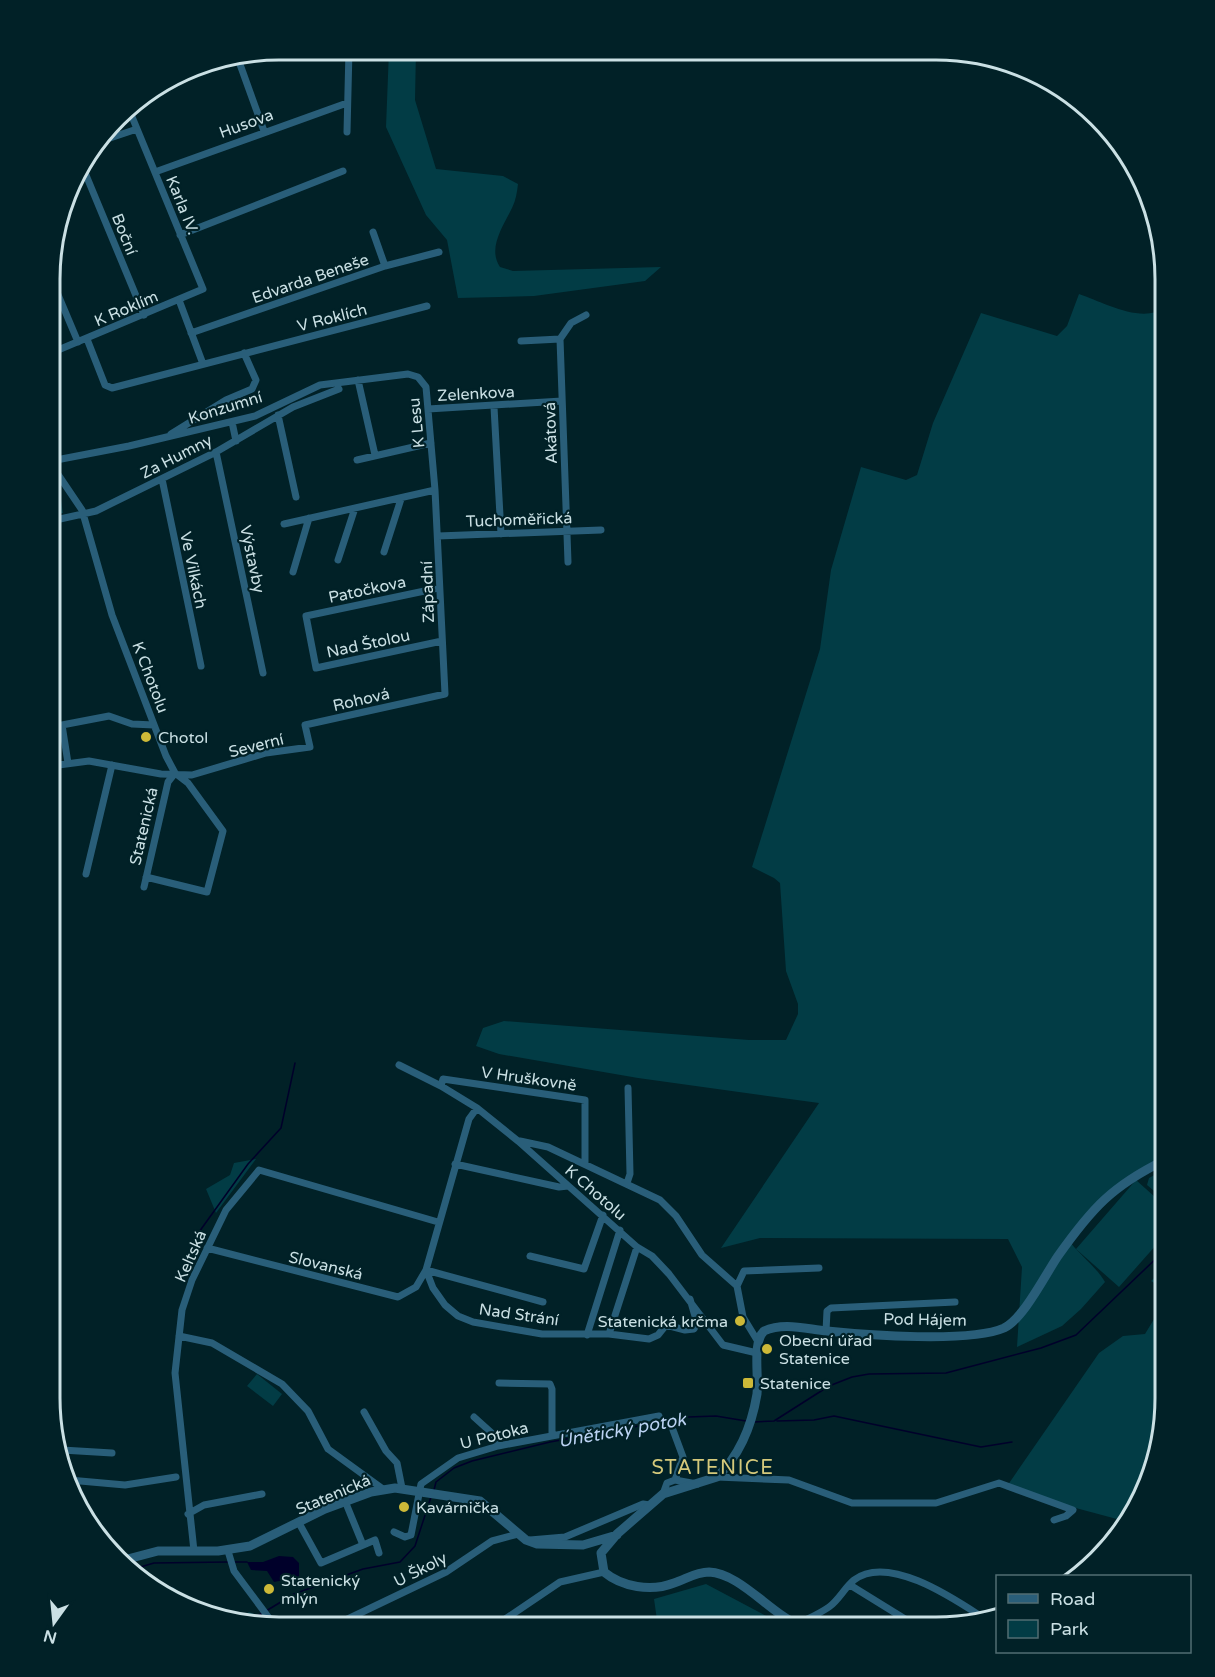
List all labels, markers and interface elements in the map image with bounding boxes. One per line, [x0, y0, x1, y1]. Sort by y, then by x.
street label: Husova [216, 105, 276, 143]
street label: Karla IV. [161, 173, 203, 238]
street label: Boční [107, 211, 141, 258]
street label: Edvarda Beneše [249, 250, 371, 308]
street label: K Roklím [91, 287, 161, 331]
street label: V Roklích [295, 300, 369, 336]
street label: Zelenkova [437, 382, 515, 406]
street label: Konzumní [186, 387, 265, 429]
street label: K Lesu [404, 397, 430, 449]
street label: Akátová [540, 402, 562, 464]
street label: Za Humny [137, 430, 216, 483]
street label: Tuchoměřická [465, 508, 573, 532]
street label: Výstavby [235, 523, 269, 595]
street label: Ve Vilkách [175, 530, 211, 611]
street label: Západní [417, 561, 439, 623]
street label: Patočkova [327, 572, 408, 608]
street label: Nad Štolou [325, 625, 412, 663]
street label: K Chotolu [127, 639, 173, 716]
street label: Rohová [331, 684, 392, 716]
place label: Chotol [158, 728, 208, 748]
street label: Severní [227, 729, 286, 762]
marker: Chotol [139, 730, 153, 744]
street label: Statenická [125, 785, 163, 867]
street label: V Hruškovně [480, 1062, 578, 1096]
street label: K Chotolu [561, 1161, 630, 1225]
street label: Keltská [171, 1227, 211, 1286]
street label: Slovanská [287, 1247, 365, 1285]
street label: Nad Strání [478, 1299, 560, 1331]
street label: Pod Hájem [883, 1309, 967, 1331]
place label: Statenická krčma [598, 1312, 728, 1332]
marker: Statenická krčma [733, 1314, 747, 1328]
place label: Obecní úřad Statenice [779, 1331, 872, 1369]
marker: Obecní úřad Statenice [760, 1342, 774, 1356]
place label: Statenice [760, 1374, 831, 1394]
marker: Statenice [741, 1376, 755, 1390]
water label: Únětický potok [556, 1408, 689, 1452]
street label: U Potoka [458, 1418, 531, 1454]
district label: STATENICE [651, 1456, 775, 1480]
street label: Statenická [293, 1470, 374, 1520]
place label: Kavárnička [416, 1498, 499, 1518]
marker: Kavárnička [397, 1500, 411, 1514]
street label: U Školy [391, 1548, 451, 1592]
place label: Statenický mlýn [281, 1571, 360, 1609]
legend [996, 1575, 1191, 1653]
marker: Statenický mlýn [262, 1582, 276, 1596]
text: Road [1050, 1588, 1095, 1610]
north arrow [24, 1593, 84, 1653]
text: Park [1050, 1618, 1089, 1640]
text: N [42, 1625, 59, 1648]

